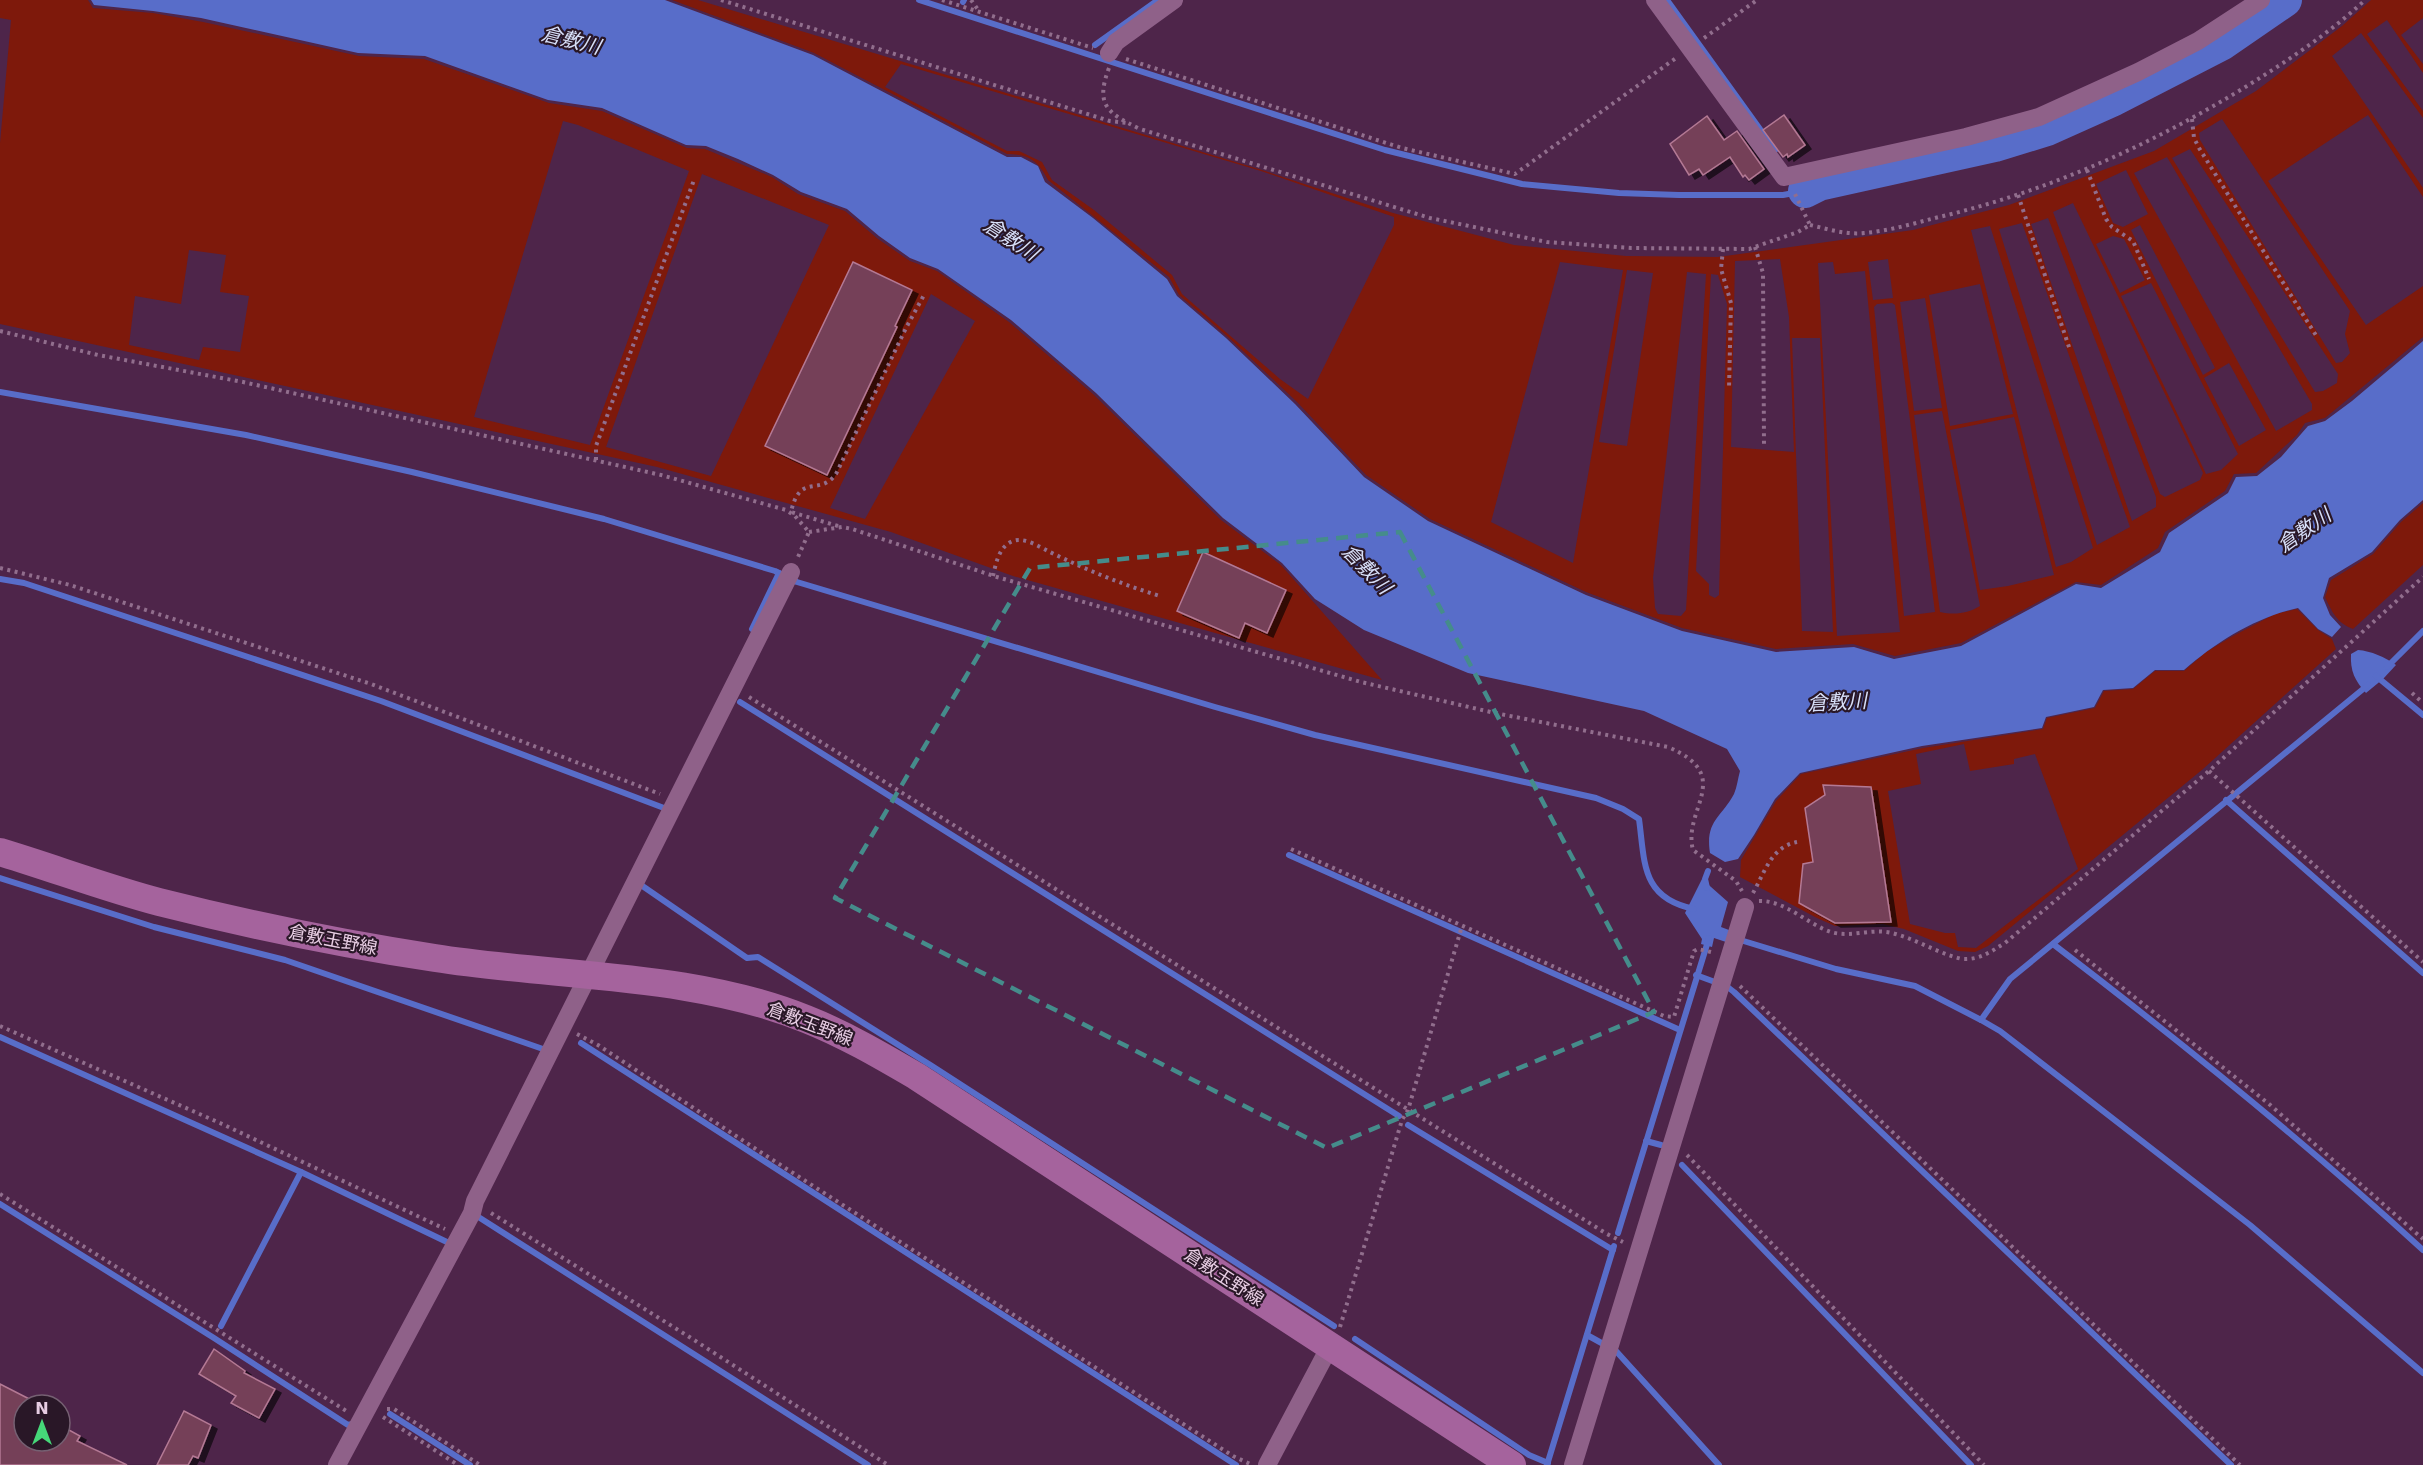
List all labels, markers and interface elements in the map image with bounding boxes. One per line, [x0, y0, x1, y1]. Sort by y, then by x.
water label: 倉敷川 [539, 21, 605, 59]
water label: 倉敷川 [979, 213, 1044, 266]
water label: 倉敷川 [2273, 502, 2337, 557]
water label: 倉敷川 [1338, 539, 1398, 600]
water label: 倉敷川 [1806, 688, 1870, 716]
street label: 倉敷玉野線 [287, 921, 379, 958]
street label: 倉敷玉野線 [764, 998, 856, 1049]
street label: 倉敷玉野線 [1181, 1243, 1268, 1310]
north arrow [12, 1393, 72, 1453]
text: N [35, 1399, 49, 1418]

